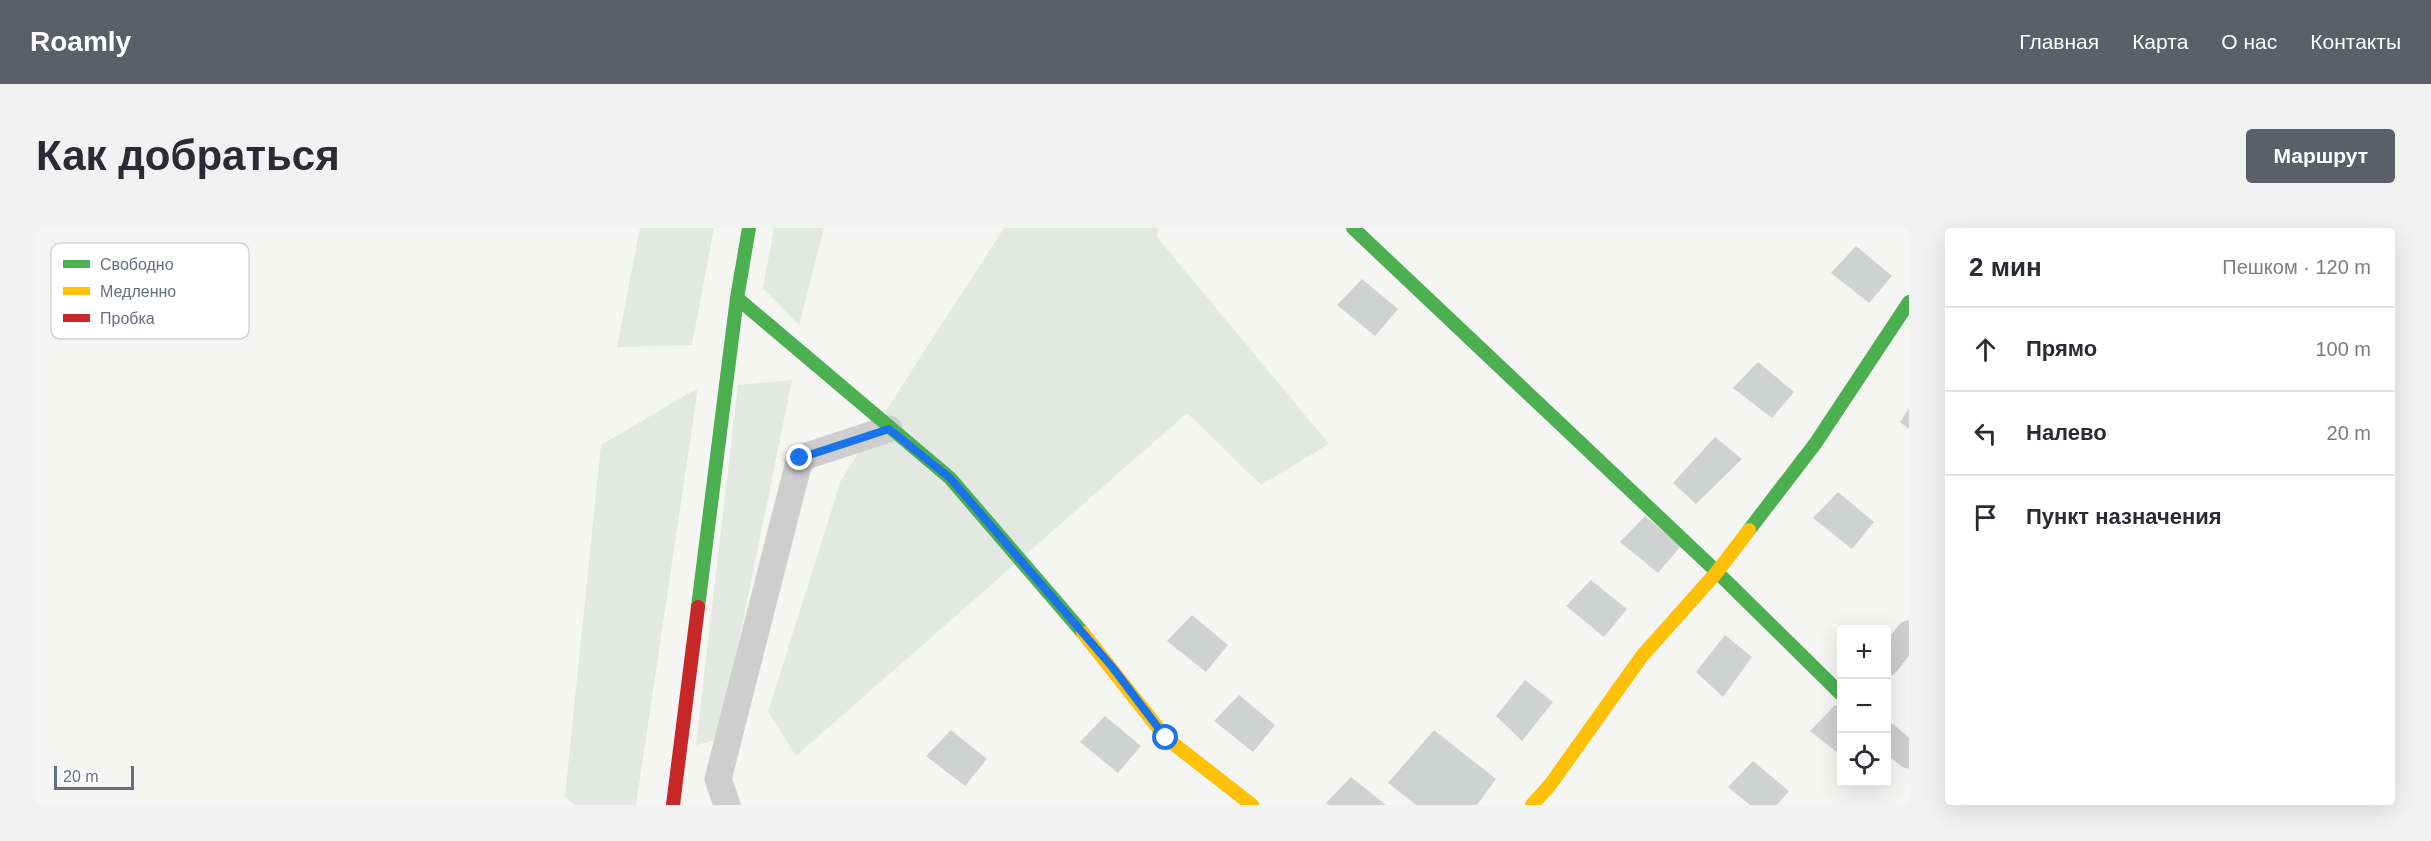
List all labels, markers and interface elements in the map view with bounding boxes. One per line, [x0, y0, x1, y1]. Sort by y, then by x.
text: Roamly [30, 26, 131, 57]
text: Главная [2019, 30, 2099, 53]
text: Карта [2132, 30, 2188, 53]
text: О нас [2221, 30, 2277, 53]
text: Контакты [2310, 30, 2401, 53]
button: Маршрут [2246, 129, 2395, 183]
text: Как добраться [36, 132, 340, 179]
legend [51, 243, 249, 339]
text: 2 мин [1969, 252, 2042, 282]
text: Свободно [100, 256, 174, 273]
text: Пешком · 120 m [2222, 256, 2371, 278]
text: Медленно [100, 283, 176, 300]
text: Пробка [100, 310, 155, 327]
icon: ahead [1969, 333, 2002, 366]
text: Прямо [2026, 336, 2097, 361]
text: 100 m [2315, 338, 2371, 360]
icon: left [1969, 417, 2002, 450]
text: Налево [2026, 420, 2107, 445]
text: 20 m [2327, 422, 2371, 444]
route end [786, 444, 812, 470]
icon: arrive [1969, 501, 2002, 534]
text: Пункт назначения [2026, 504, 2222, 529]
map controls [1837, 625, 1891, 787]
button: + [1837, 625, 1891, 679]
button: − [1837, 679, 1891, 733]
route start [1152, 724, 1178, 750]
button: locate [1837, 733, 1891, 787]
scale bar [54, 763, 134, 790]
text: 20 m [63, 768, 99, 785]

